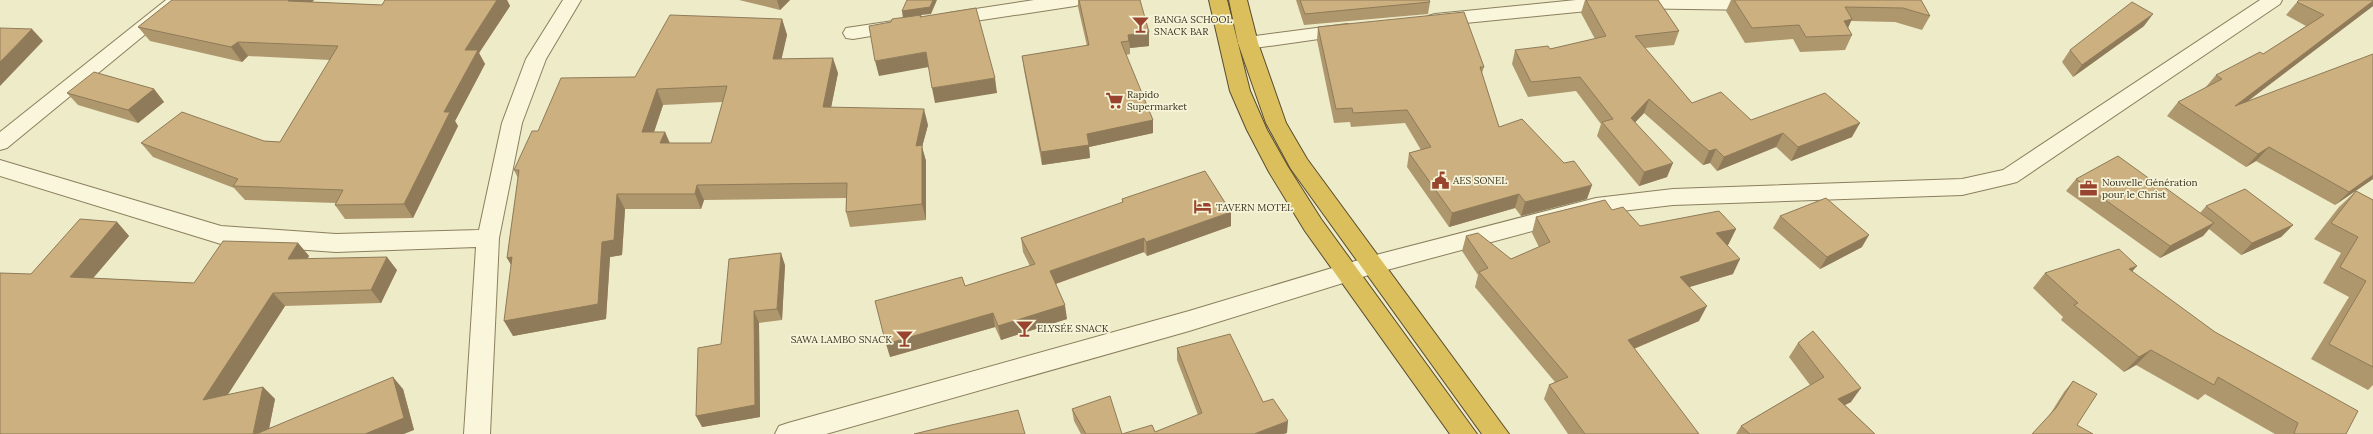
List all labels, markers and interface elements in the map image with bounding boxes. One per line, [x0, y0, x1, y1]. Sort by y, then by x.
place label: BANGA SCHOOL SNACK BAR [1154, 13, 1232, 38]
bar icon: BANGA SCHOOL SNACK BAR [1131, 15, 1151, 35]
place label: Rapido Supermarket [1127, 88, 1187, 113]
supermarket icon: Rapido Supermarket [1104, 90, 1124, 110]
public building icon: AES SONEL [1430, 170, 1450, 190]
place label: AES SONEL [1452, 174, 1507, 187]
place label: Nouvelle Génération pour le Christ [2102, 176, 2198, 201]
office icon: Nouvelle Génération pour le Christ [2079, 178, 2099, 198]
hotel icon: TAVERN MOTEL [1193, 197, 1213, 217]
place label: TAVERN MOTEL [1216, 201, 1293, 214]
bar icon: ELYSÉE SNACK [1014, 318, 1034, 338]
place label: ELYSÉE SNACK [1037, 322, 1109, 335]
bar icon: SAWA LAMBO SNACK [895, 329, 915, 349]
place label: SAWA LAMBO SNACK [791, 333, 892, 346]

